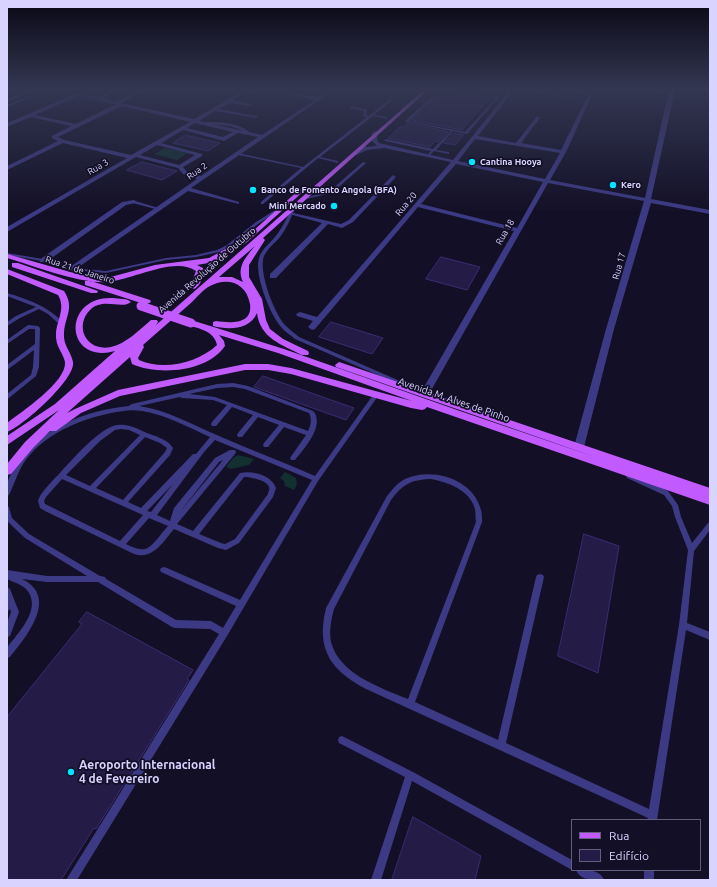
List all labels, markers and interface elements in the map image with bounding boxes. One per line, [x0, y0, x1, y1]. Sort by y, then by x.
street label: Rua 3 [86, 157, 110, 177]
marker: Cantina Hooya [467, 157, 477, 167]
place label: Cantina Hooya [480, 157, 541, 167]
street label: Rua 2 [185, 160, 209, 182]
marker: Kero [608, 180, 618, 190]
place label: Kero [621, 180, 641, 190]
marker: Banco de Fomento Angola (BFA) [248, 185, 258, 195]
place label: Banco de Fomento Angola (BFA) [261, 185, 397, 195]
street label: Rua 20 [393, 190, 419, 218]
place label: Mini Mercado [269, 201, 326, 211]
marker: Mini Mercado [329, 201, 339, 211]
street label: Rua 18 [493, 217, 517, 247]
street label: Avenida Revolução de Outubro [156, 225, 258, 315]
street label: Rua 17 [610, 251, 628, 281]
street label: Rua 21 de Janeiro [44, 254, 116, 286]
street label: Avenida M. Alves de Pinho [397, 375, 511, 425]
place label: Aeroporto Internacional 4 de Fevereiro [79, 758, 215, 786]
marker: Aeroporto Internacional 4 de Fevereiro [66, 767, 76, 777]
legend [571, 819, 701, 871]
text: Rua [609, 829, 630, 842]
text: Edifício [609, 849, 649, 862]

